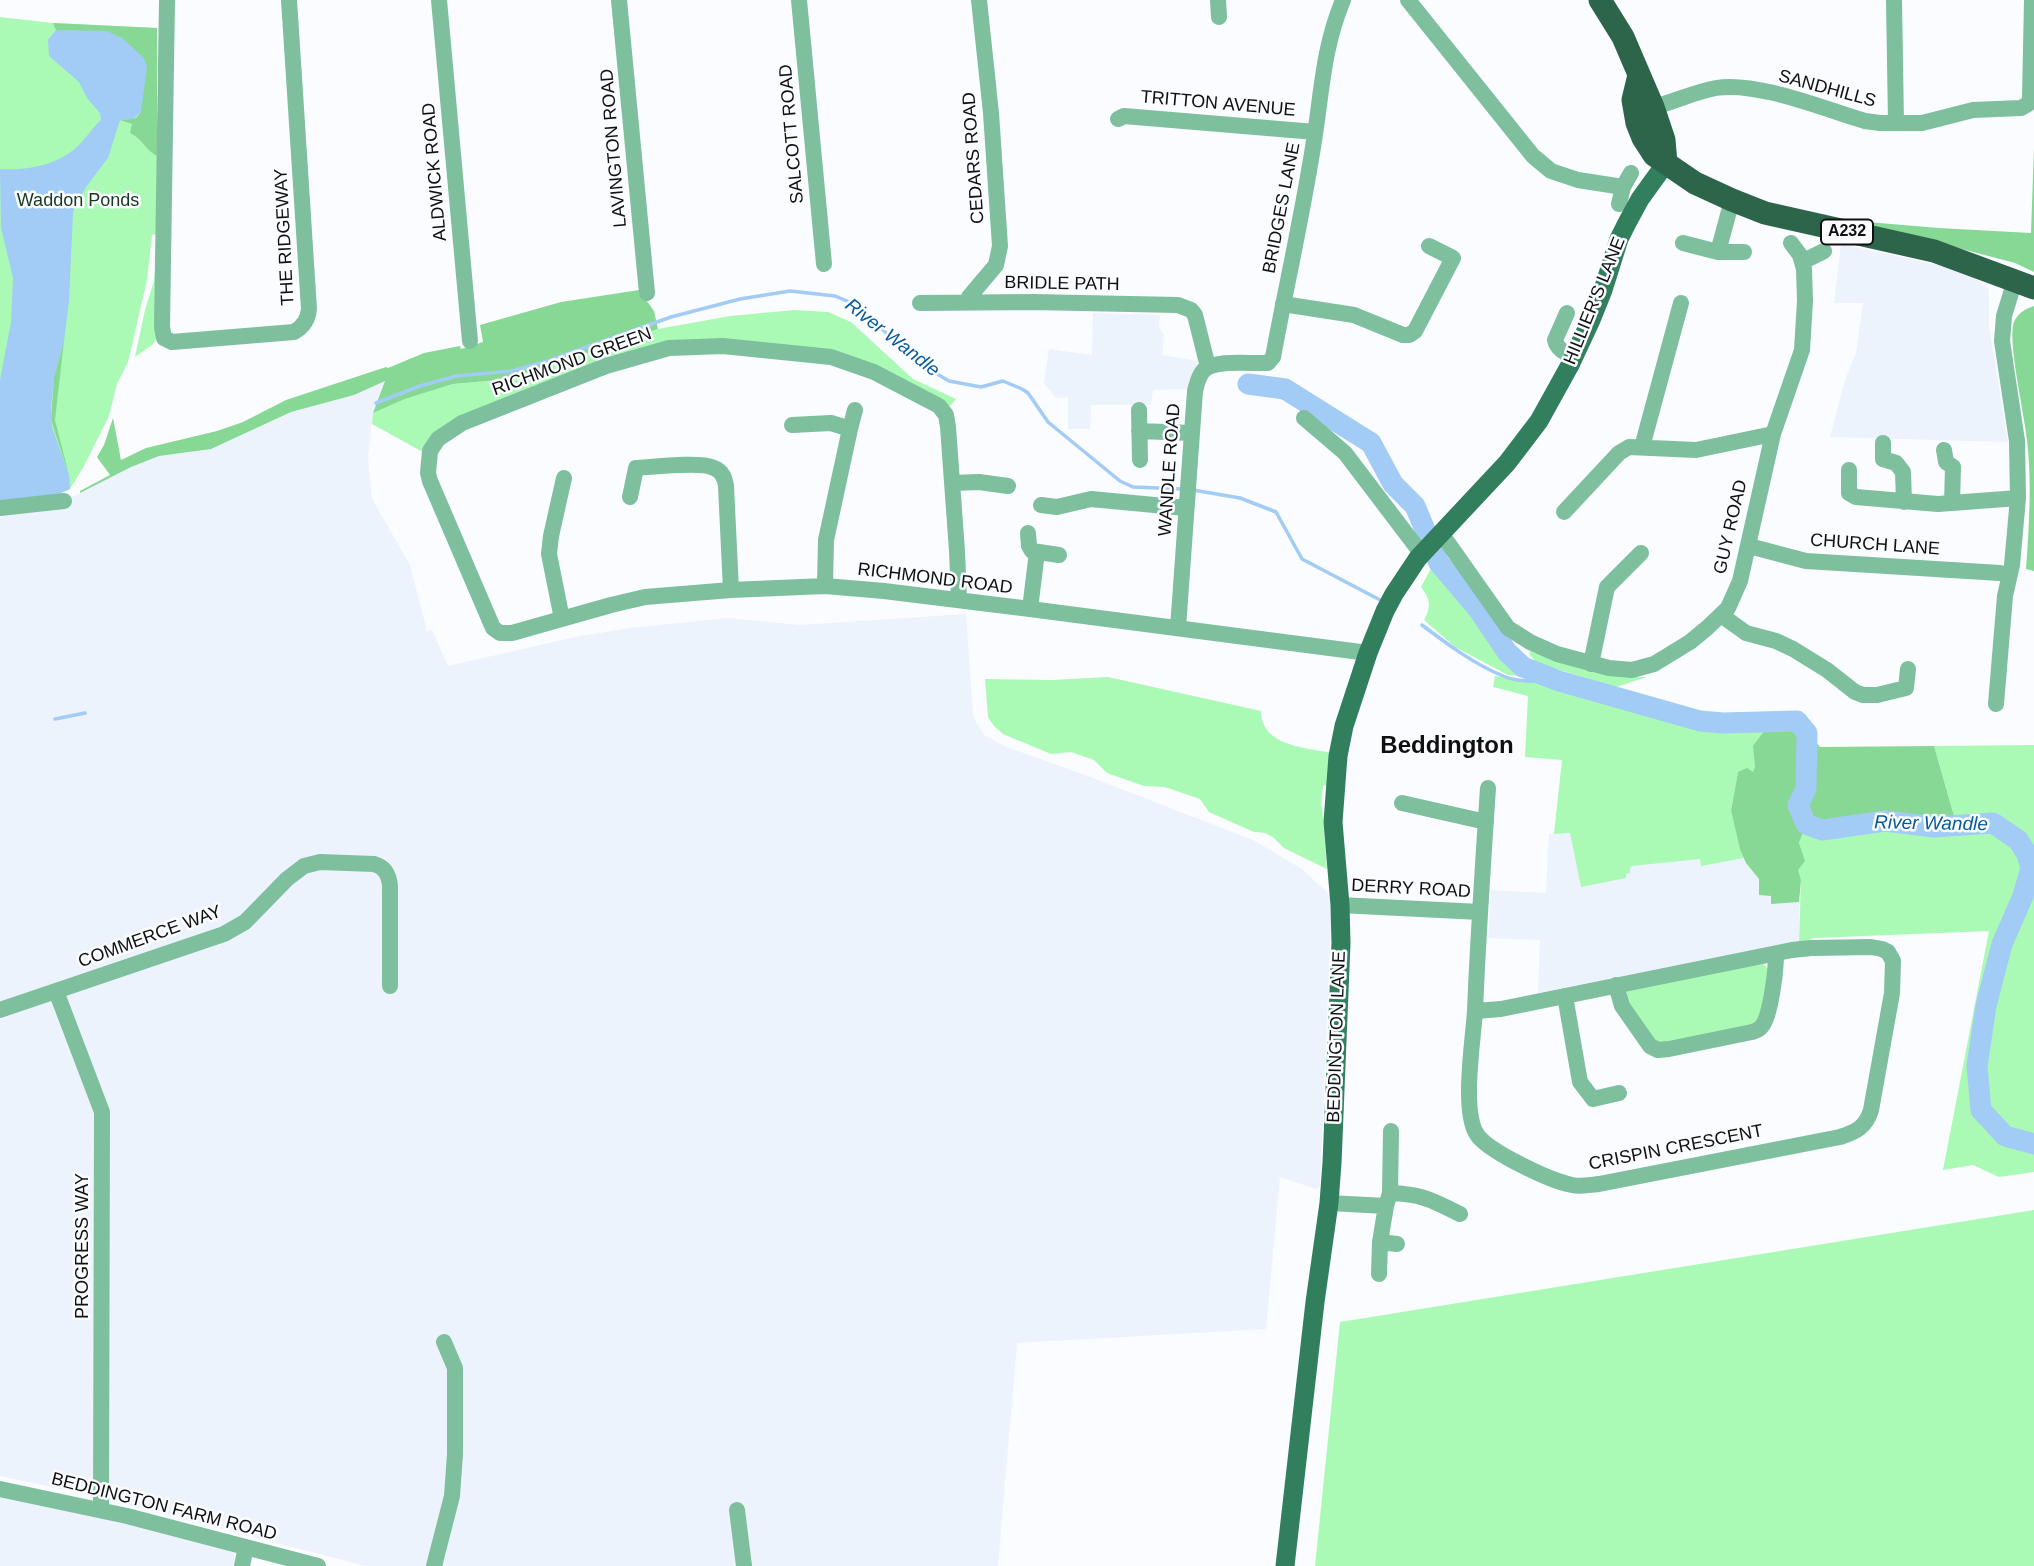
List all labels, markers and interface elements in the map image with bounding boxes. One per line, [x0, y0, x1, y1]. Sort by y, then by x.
street label: SALCOTT ROAD [775, 63, 809, 205]
street label: SANDHILLS [1776, 66, 1878, 112]
street label: LAVINGTON ROAD [596, 68, 632, 228]
street label: TRITTON AVENUE [1140, 86, 1296, 122]
street label: CEDARS ROAD [959, 91, 989, 225]
street label: ALDWICK ROAD [418, 102, 452, 242]
street label: BRIDGES LANE [1259, 141, 1305, 275]
street label: THE RIDGEWAY [271, 168, 299, 306]
park label: Waddon Ponds [17, 190, 139, 212]
road number: A232 [1821, 220, 1873, 244]
street label: HILLIER'S LANE [1560, 234, 1630, 368]
street label: BRIDLE PATH [1004, 272, 1120, 296]
water label: River Wandle [840, 294, 944, 382]
street label: RICHMOND GREEN [489, 323, 655, 401]
street label: WANDLE ROAD [1155, 403, 1185, 537]
street label: GUY ROAD [1710, 478, 1752, 576]
street label: CHURCH LANE [1809, 530, 1941, 560]
street label: RICHMOND ROAD [856, 559, 1014, 599]
district label: Beddington [1380, 732, 1514, 760]
water label: River Wandle [1874, 812, 1988, 836]
street label: DERRY ROAD [1351, 875, 1471, 903]
street label: COMMERCE WAY [75, 901, 225, 973]
street label: BEDDINGTON LANE [1323, 951, 1351, 1123]
street label: CRISPIN CRESCENT [1587, 1121, 1765, 1175]
street label: PROGRESS WAY [72, 1173, 94, 1319]
street label: BEDDINGTON FARM ROAD [49, 1468, 279, 1546]

